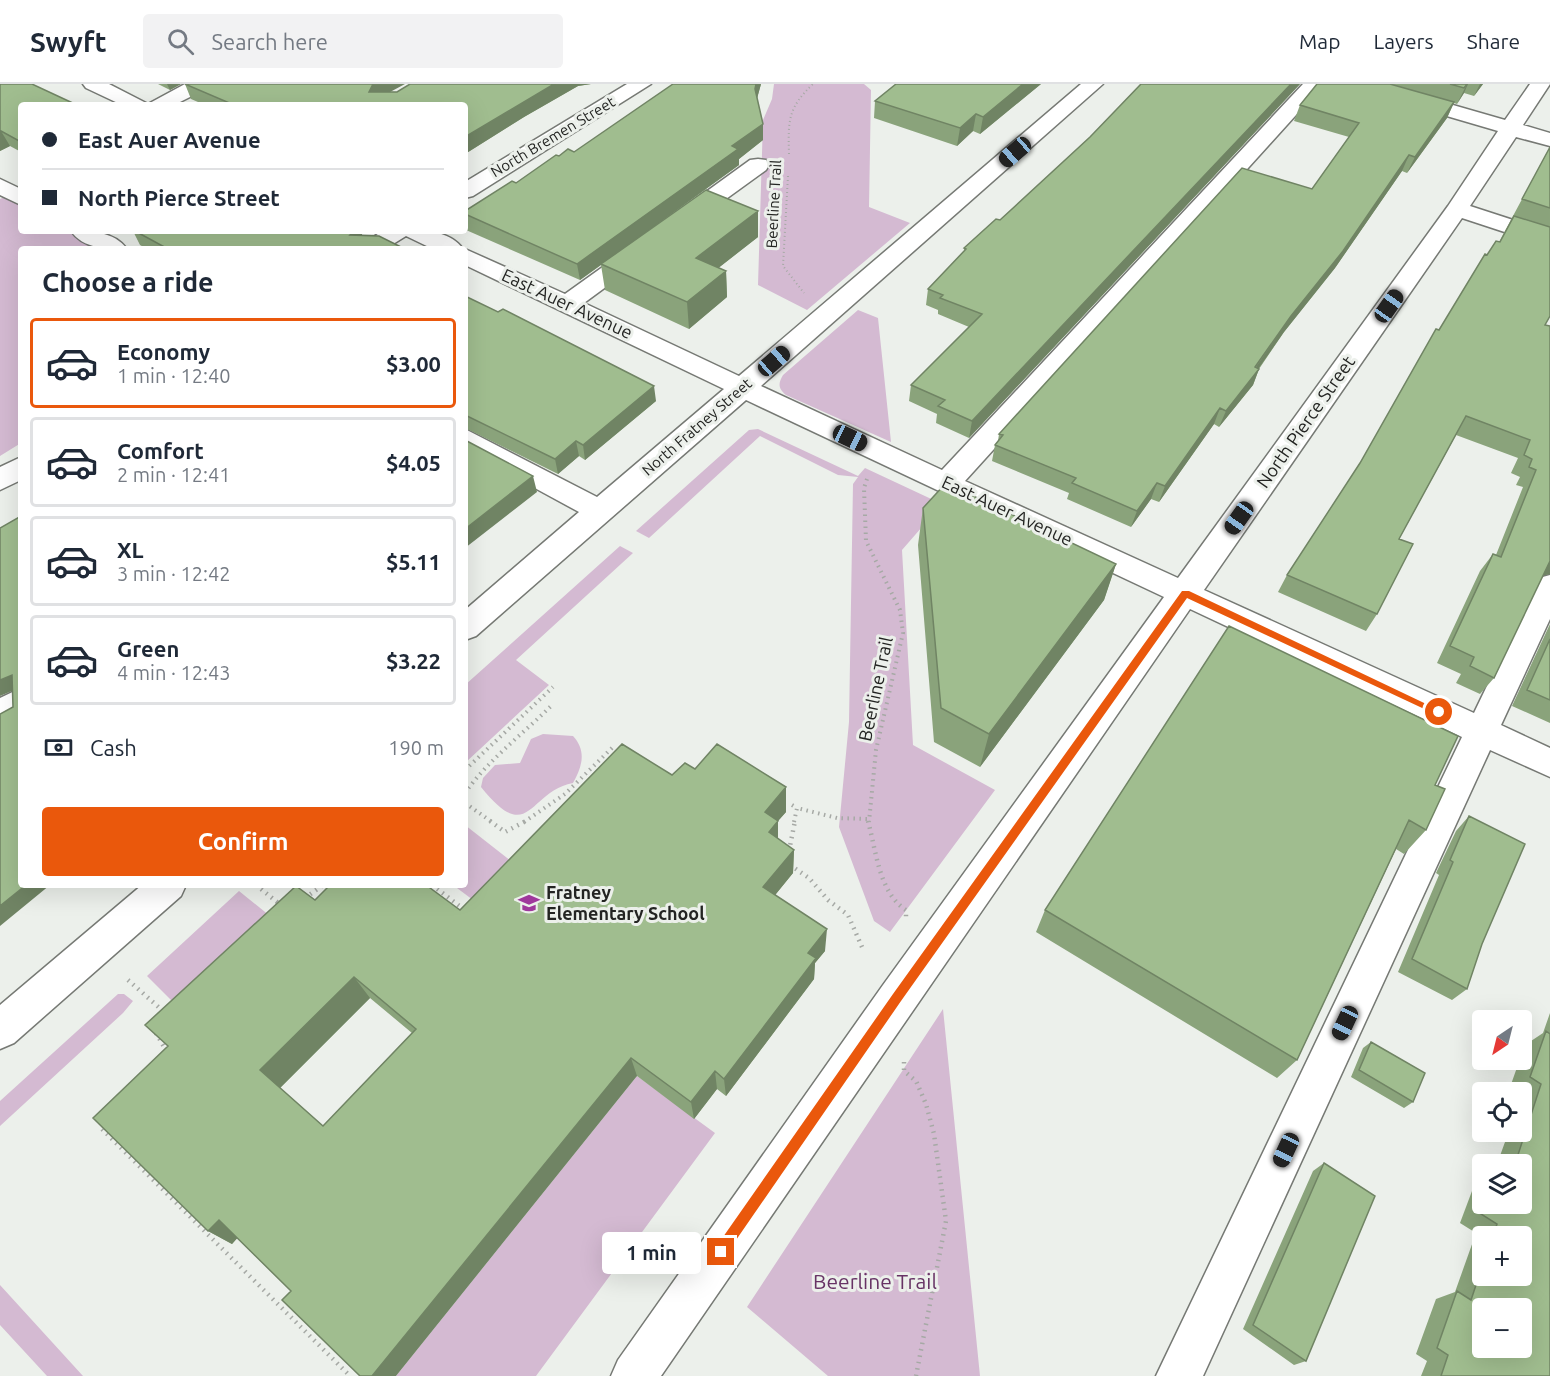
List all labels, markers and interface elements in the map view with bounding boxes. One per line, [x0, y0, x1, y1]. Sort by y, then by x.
search box [143, 14, 563, 68]
icon: search [164, 25, 197, 58]
text: Swyft [30, 26, 107, 57]
text: Search here [212, 29, 328, 54]
text: Map [1299, 29, 1340, 53]
text: Layers [1373, 29, 1434, 53]
text: Share [1467, 29, 1520, 53]
street label: North Bremen Street [488, 93, 618, 180]
text: East Auer Avenue [78, 127, 261, 152]
car [996, 133, 1034, 171]
street label: Beerline Trail [763, 159, 784, 249]
text: North Pierce Street [78, 185, 280, 210]
street label: East Auer Avenue [499, 264, 636, 342]
text: Choose a ride [42, 267, 214, 297]
car [1371, 286, 1407, 326]
icon: car [45, 336, 99, 390]
text: Economy [117, 339, 210, 364]
car [755, 342, 793, 380]
text: $3.00 [386, 351, 441, 376]
street label: North Pierce Street [1252, 352, 1358, 491]
text: 1 min · 12:40 [117, 364, 231, 387]
street label: North Fratney Street [639, 374, 755, 479]
car [830, 422, 870, 454]
icon: car [45, 435, 99, 489]
text: Comfort [117, 438, 204, 463]
text: $4.05 [386, 450, 441, 475]
text: 2 min · 12:41 [117, 463, 231, 486]
street label: East Auer Avenue [939, 471, 1076, 549]
car [1221, 498, 1257, 538]
icon: car [45, 534, 99, 588]
text: XL [117, 537, 144, 562]
text: $5.11 [386, 549, 441, 574]
text: 3 min · 12:42 [117, 562, 231, 585]
icon: car [45, 633, 99, 687]
street label: Beerline Trail [854, 635, 896, 743]
text: Green [117, 636, 179, 661]
text: $3.22 [386, 648, 441, 673]
text: 4 min · 12:43 [117, 661, 231, 684]
route start [1425, 698, 1452, 725]
icon: cash [42, 731, 75, 764]
text: Cash [90, 735, 137, 760]
text: 190 m [388, 736, 444, 759]
button: Confirm [42, 807, 444, 876]
place label: Fratney Elementary School [546, 882, 705, 923]
school or university icon: Fratney Elementary School [517, 891, 541, 915]
car [1329, 1003, 1361, 1043]
north arrow [1472, 1010, 1532, 1070]
map controls [1472, 1010, 1532, 1358]
button: locate [1472, 1082, 1532, 1142]
car [1270, 1130, 1302, 1170]
button: layers [1472, 1154, 1532, 1214]
button: + [1472, 1226, 1532, 1286]
callout: 1 min [601, 1231, 700, 1273]
route end [707, 1238, 734, 1265]
text: 1 min [626, 1241, 677, 1264]
park label: Beerline Trail [813, 1269, 937, 1293]
button: − [1472, 1298, 1532, 1358]

